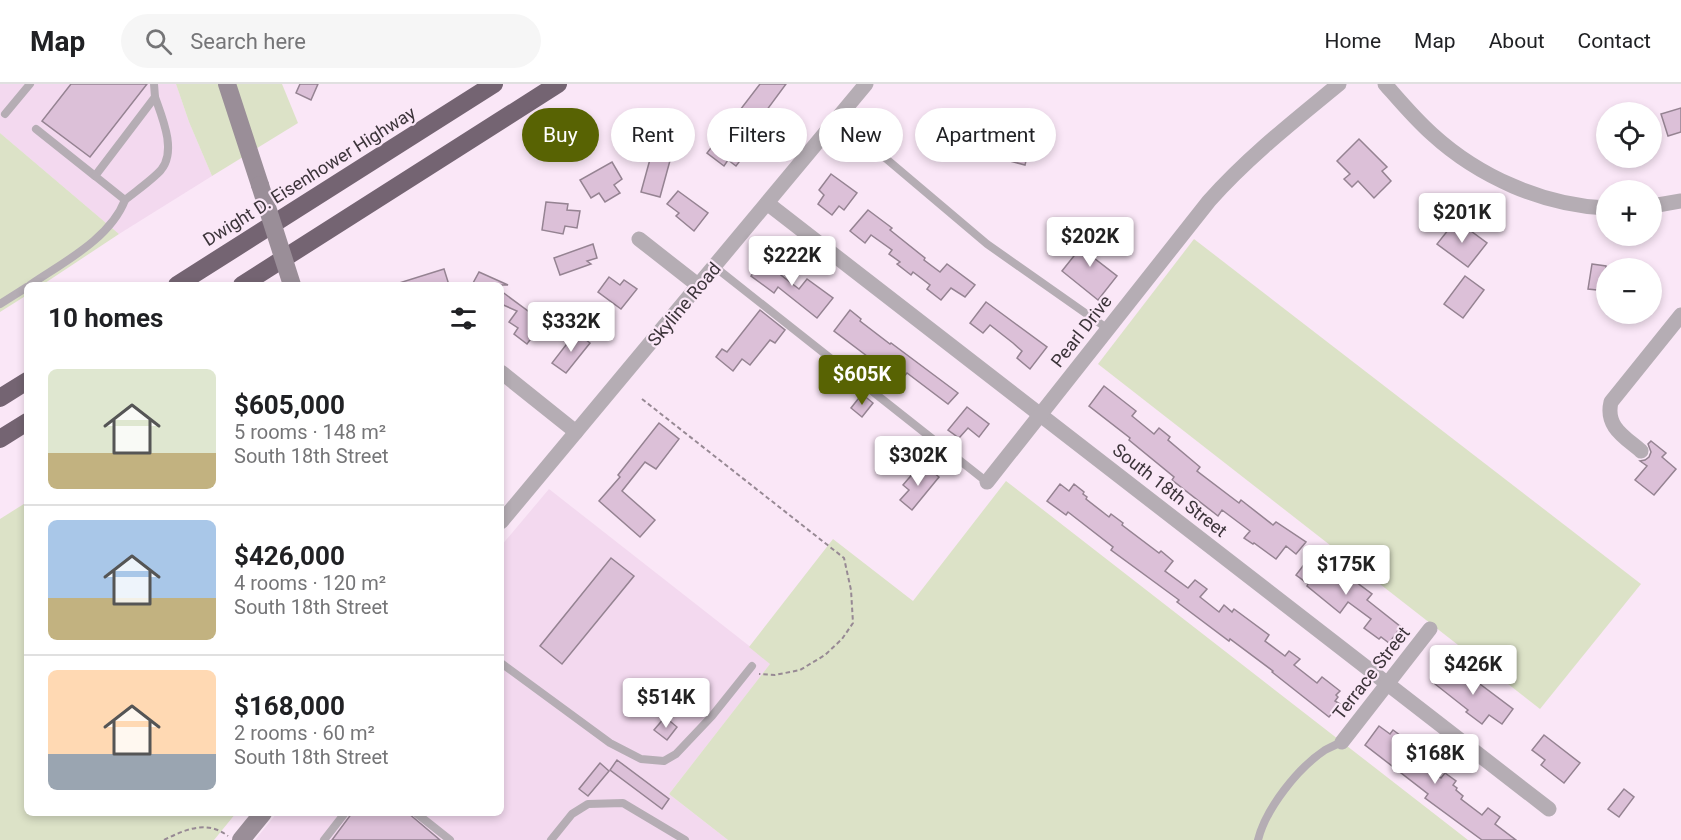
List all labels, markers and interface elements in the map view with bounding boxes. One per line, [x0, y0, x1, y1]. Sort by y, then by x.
search box [121, 14, 541, 68]
text: Map [30, 25, 85, 58]
icon: search [142, 25, 175, 58]
text: Search here [190, 29, 306, 54]
text: Home [1325, 29, 1381, 53]
text: Map [1414, 29, 1456, 53]
text: About [1489, 29, 1545, 53]
text: Contact [1578, 29, 1651, 53]
street label: Dwight D. Eisenhower Highway [199, 102, 419, 250]
map controls [1596, 102, 1662, 324]
button: locate [1596, 102, 1662, 168]
chip: Buy [522, 108, 599, 162]
chip: Rent [611, 108, 695, 162]
chip: Filters [707, 108, 807, 162]
chip: New [819, 108, 903, 162]
chip: Apartment [915, 108, 1056, 162]
button: + [1596, 180, 1662, 246]
pin: $201K [1420, 193, 1504, 244]
text: $201K [1433, 200, 1491, 224]
pin: $202K [1048, 217, 1132, 268]
text: $202K [1061, 224, 1119, 248]
pin: $222K [750, 236, 834, 287]
text: $222K [763, 243, 821, 267]
street label: Skyline Road [643, 258, 725, 350]
button: − [1596, 258, 1662, 324]
street label: Pearl Drive [1046, 291, 1116, 371]
icon: filters [447, 302, 480, 335]
pin: $332K [529, 302, 613, 353]
text: 10 homes [48, 303, 163, 333]
text: $332K [542, 309, 600, 333]
pin: $605K [820, 355, 904, 406]
text: $605K [833, 362, 891, 386]
text: $605,000 [234, 390, 345, 420]
icon: home [96, 393, 168, 465]
text: 5 rooms · 148 m² [234, 420, 386, 444]
pin: $302K [876, 436, 960, 487]
street label: South 18th Street [1109, 439, 1231, 541]
text: $302K [889, 443, 947, 467]
text: South 18th Street [234, 444, 389, 468]
text: $426,000 [234, 541, 345, 571]
icon: home [96, 544, 168, 616]
pin: $175K [1304, 545, 1388, 596]
text: $175K [1317, 552, 1375, 576]
text: 4 rooms · 120 m² [234, 571, 386, 595]
text: South 18th Street [234, 595, 389, 619]
street label: Terrace Street [1328, 622, 1414, 724]
pin: $426K [1431, 645, 1515, 696]
text: $426K [1444, 652, 1502, 676]
pin: $514K [624, 678, 708, 729]
text: $514K [637, 685, 695, 709]
text: $168,000 [234, 691, 345, 721]
icon: home [96, 694, 168, 766]
text: 2 rooms · 60 m² [234, 721, 375, 745]
pin: $168K [1393, 734, 1477, 785]
text: $168K [1406, 741, 1464, 765]
text: South 18th Street [234, 745, 389, 769]

